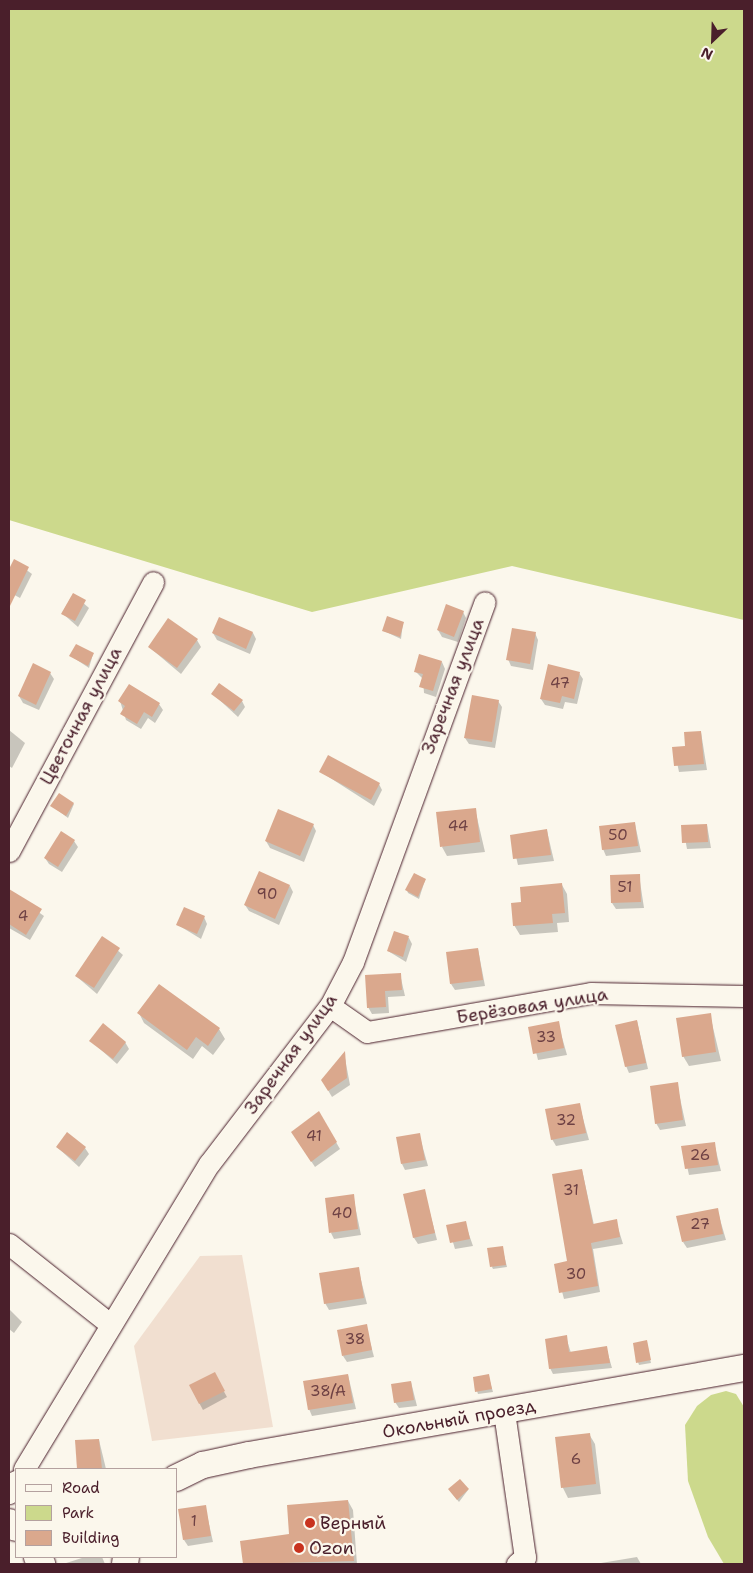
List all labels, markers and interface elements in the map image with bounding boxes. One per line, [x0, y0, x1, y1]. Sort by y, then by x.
north arrow [688, 15, 738, 65]
text: N [698, 43, 716, 64]
street label: Заречная улица [417, 615, 489, 757]
street label: Цветочная улица [36, 643, 126, 789]
house number: 47 [550, 675, 570, 693]
house number: 44 [448, 818, 468, 836]
house number: 50 [608, 827, 628, 845]
house number: 51 [618, 879, 632, 897]
house number: 90 [257, 886, 277, 904]
house number: 4 [18, 908, 28, 926]
street label: Берёзовая улица [455, 983, 609, 1029]
street label: Заречная улица [240, 990, 342, 1118]
house number: 33 [536, 1029, 556, 1047]
house number: 32 [556, 1112, 576, 1130]
house number: 41 [306, 1128, 322, 1146]
house number: 26 [690, 1147, 710, 1165]
house number: 31 [563, 1182, 579, 1200]
house number: 40 [332, 1205, 352, 1223]
house number: 27 [690, 1216, 710, 1234]
house number: 30 [566, 1266, 586, 1284]
house number: 38 [345, 1331, 365, 1349]
house number: 38/А [310, 1383, 346, 1401]
street label: Окольный проезд [381, 1395, 537, 1443]
house number: 6 [571, 1451, 581, 1469]
legend [15, 1468, 178, 1558]
text: Road [62, 1478, 100, 1498]
text: Park [62, 1503, 94, 1523]
place label: Верный [320, 1512, 386, 1534]
house number: 1 [191, 1513, 197, 1531]
marker: Верный [304, 1517, 316, 1529]
text: Building [62, 1528, 119, 1548]
place label: Ozon [309, 1537, 354, 1559]
marker: Ozon [293, 1542, 305, 1554]

